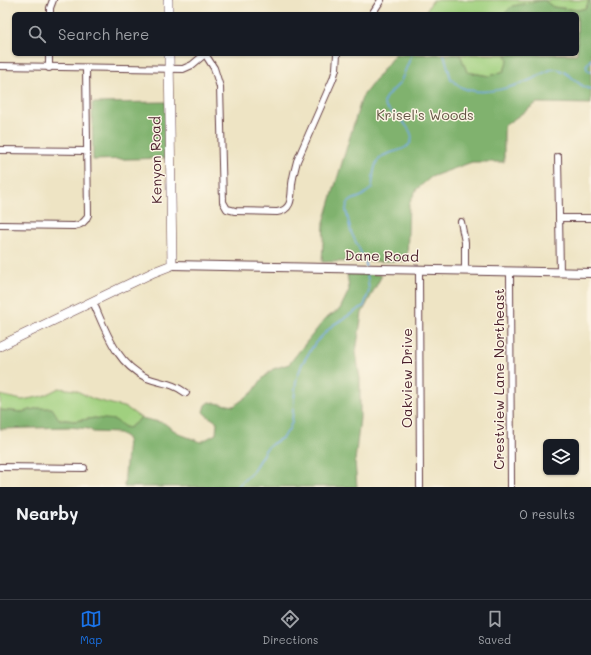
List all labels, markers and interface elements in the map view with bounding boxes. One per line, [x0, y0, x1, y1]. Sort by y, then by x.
search box [12, 12, 579, 56]
icon: search [26, 23, 48, 45]
text: Search here [58, 24, 149, 44]
park label: Krisel's Woods [376, 105, 474, 124]
street label: Kenyon Road [145, 116, 166, 204]
street label: Dane Road [345, 245, 419, 266]
street label: Crestview Lane Northeast [489, 288, 508, 470]
street label: Oakview Drive [397, 328, 416, 428]
map controls [543, 439, 579, 475]
button: layers [543, 439, 579, 475]
text: Nearby [16, 502, 78, 524]
text: 0 results [520, 505, 575, 522]
tab: Map [80, 608, 102, 647]
tab: Directions [262, 608, 318, 647]
tab: Saved [478, 608, 511, 647]

